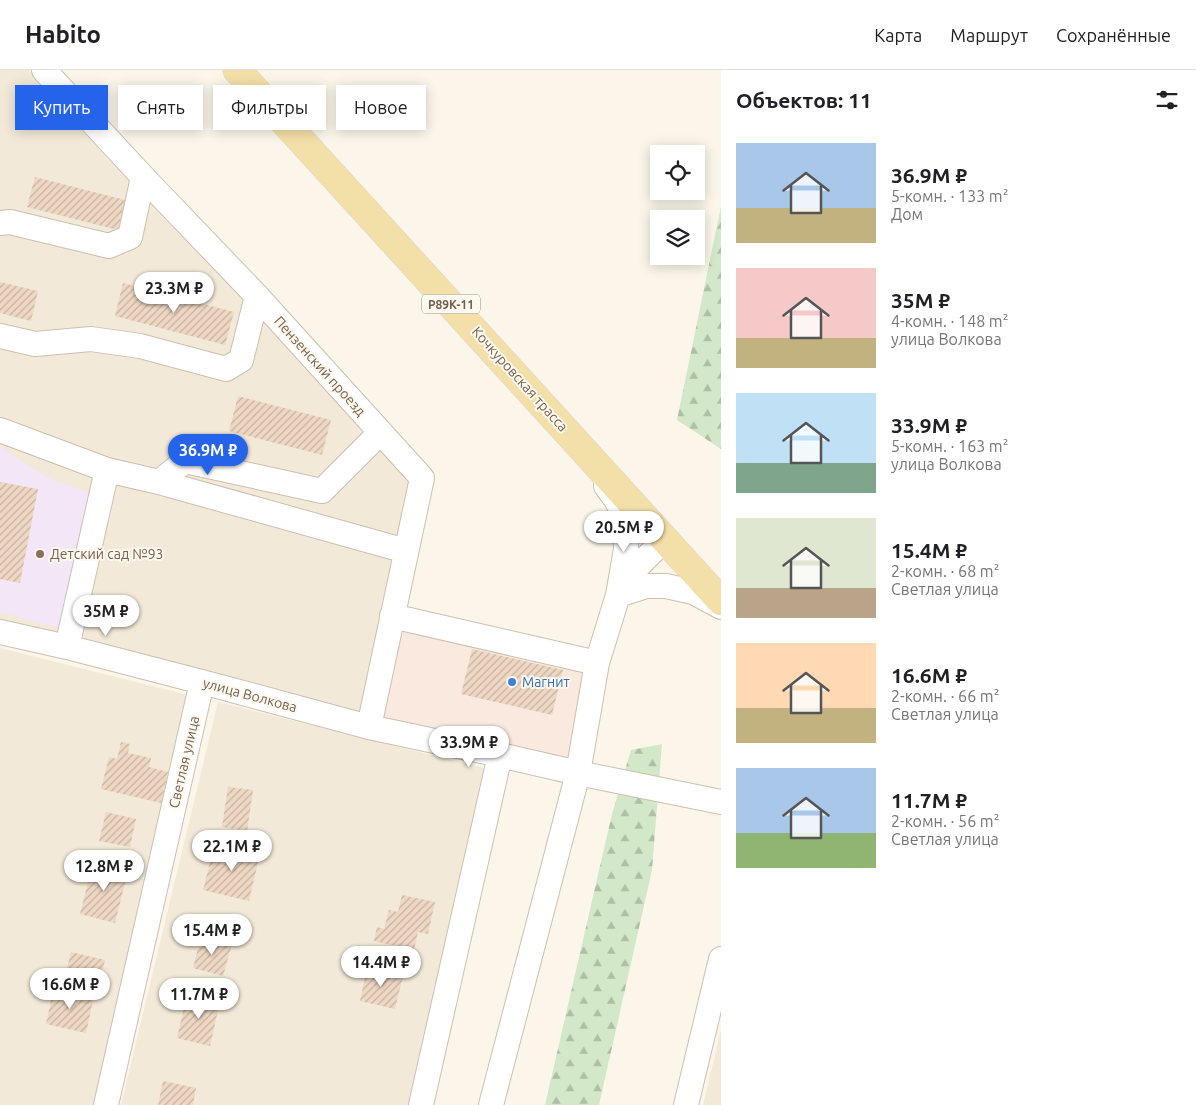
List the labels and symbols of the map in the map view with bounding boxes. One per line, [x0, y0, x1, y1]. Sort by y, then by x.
pin: 23.3M ₽ [128, 272, 220, 314]
road number: Р89К-11 [422, 294, 480, 313]
street label: Пензенский проезд [271, 313, 369, 419]
street label: Кочкуровская трасса [469, 323, 571, 435]
pin: 36.9M ₽ [162, 434, 254, 476]
pin: 20.5M ₽ [578, 510, 670, 553]
place label: Детский сад №93 [50, 546, 164, 562]
marker: Детский сад №93 [34, 548, 46, 560]
pin: 35M ₽ [71, 594, 141, 637]
place label: Магнит [522, 674, 570, 690]
street label: улица Волкова [201, 675, 299, 715]
marker: Магнит [506, 676, 518, 688]
street label: Светлая улица [166, 714, 202, 810]
pin: 33.9M ₽ [423, 726, 515, 768]
pin: 22.1M ₽ [186, 830, 278, 872]
pin: 12.8M ₽ [58, 850, 150, 892]
pin: 15.4M ₽ [166, 914, 258, 956]
pin: 14.4M ₽ [335, 946, 427, 988]
pin: 16.6M ₽ [24, 968, 116, 1010]
pin: 11.7M ₽ [153, 978, 245, 1020]

